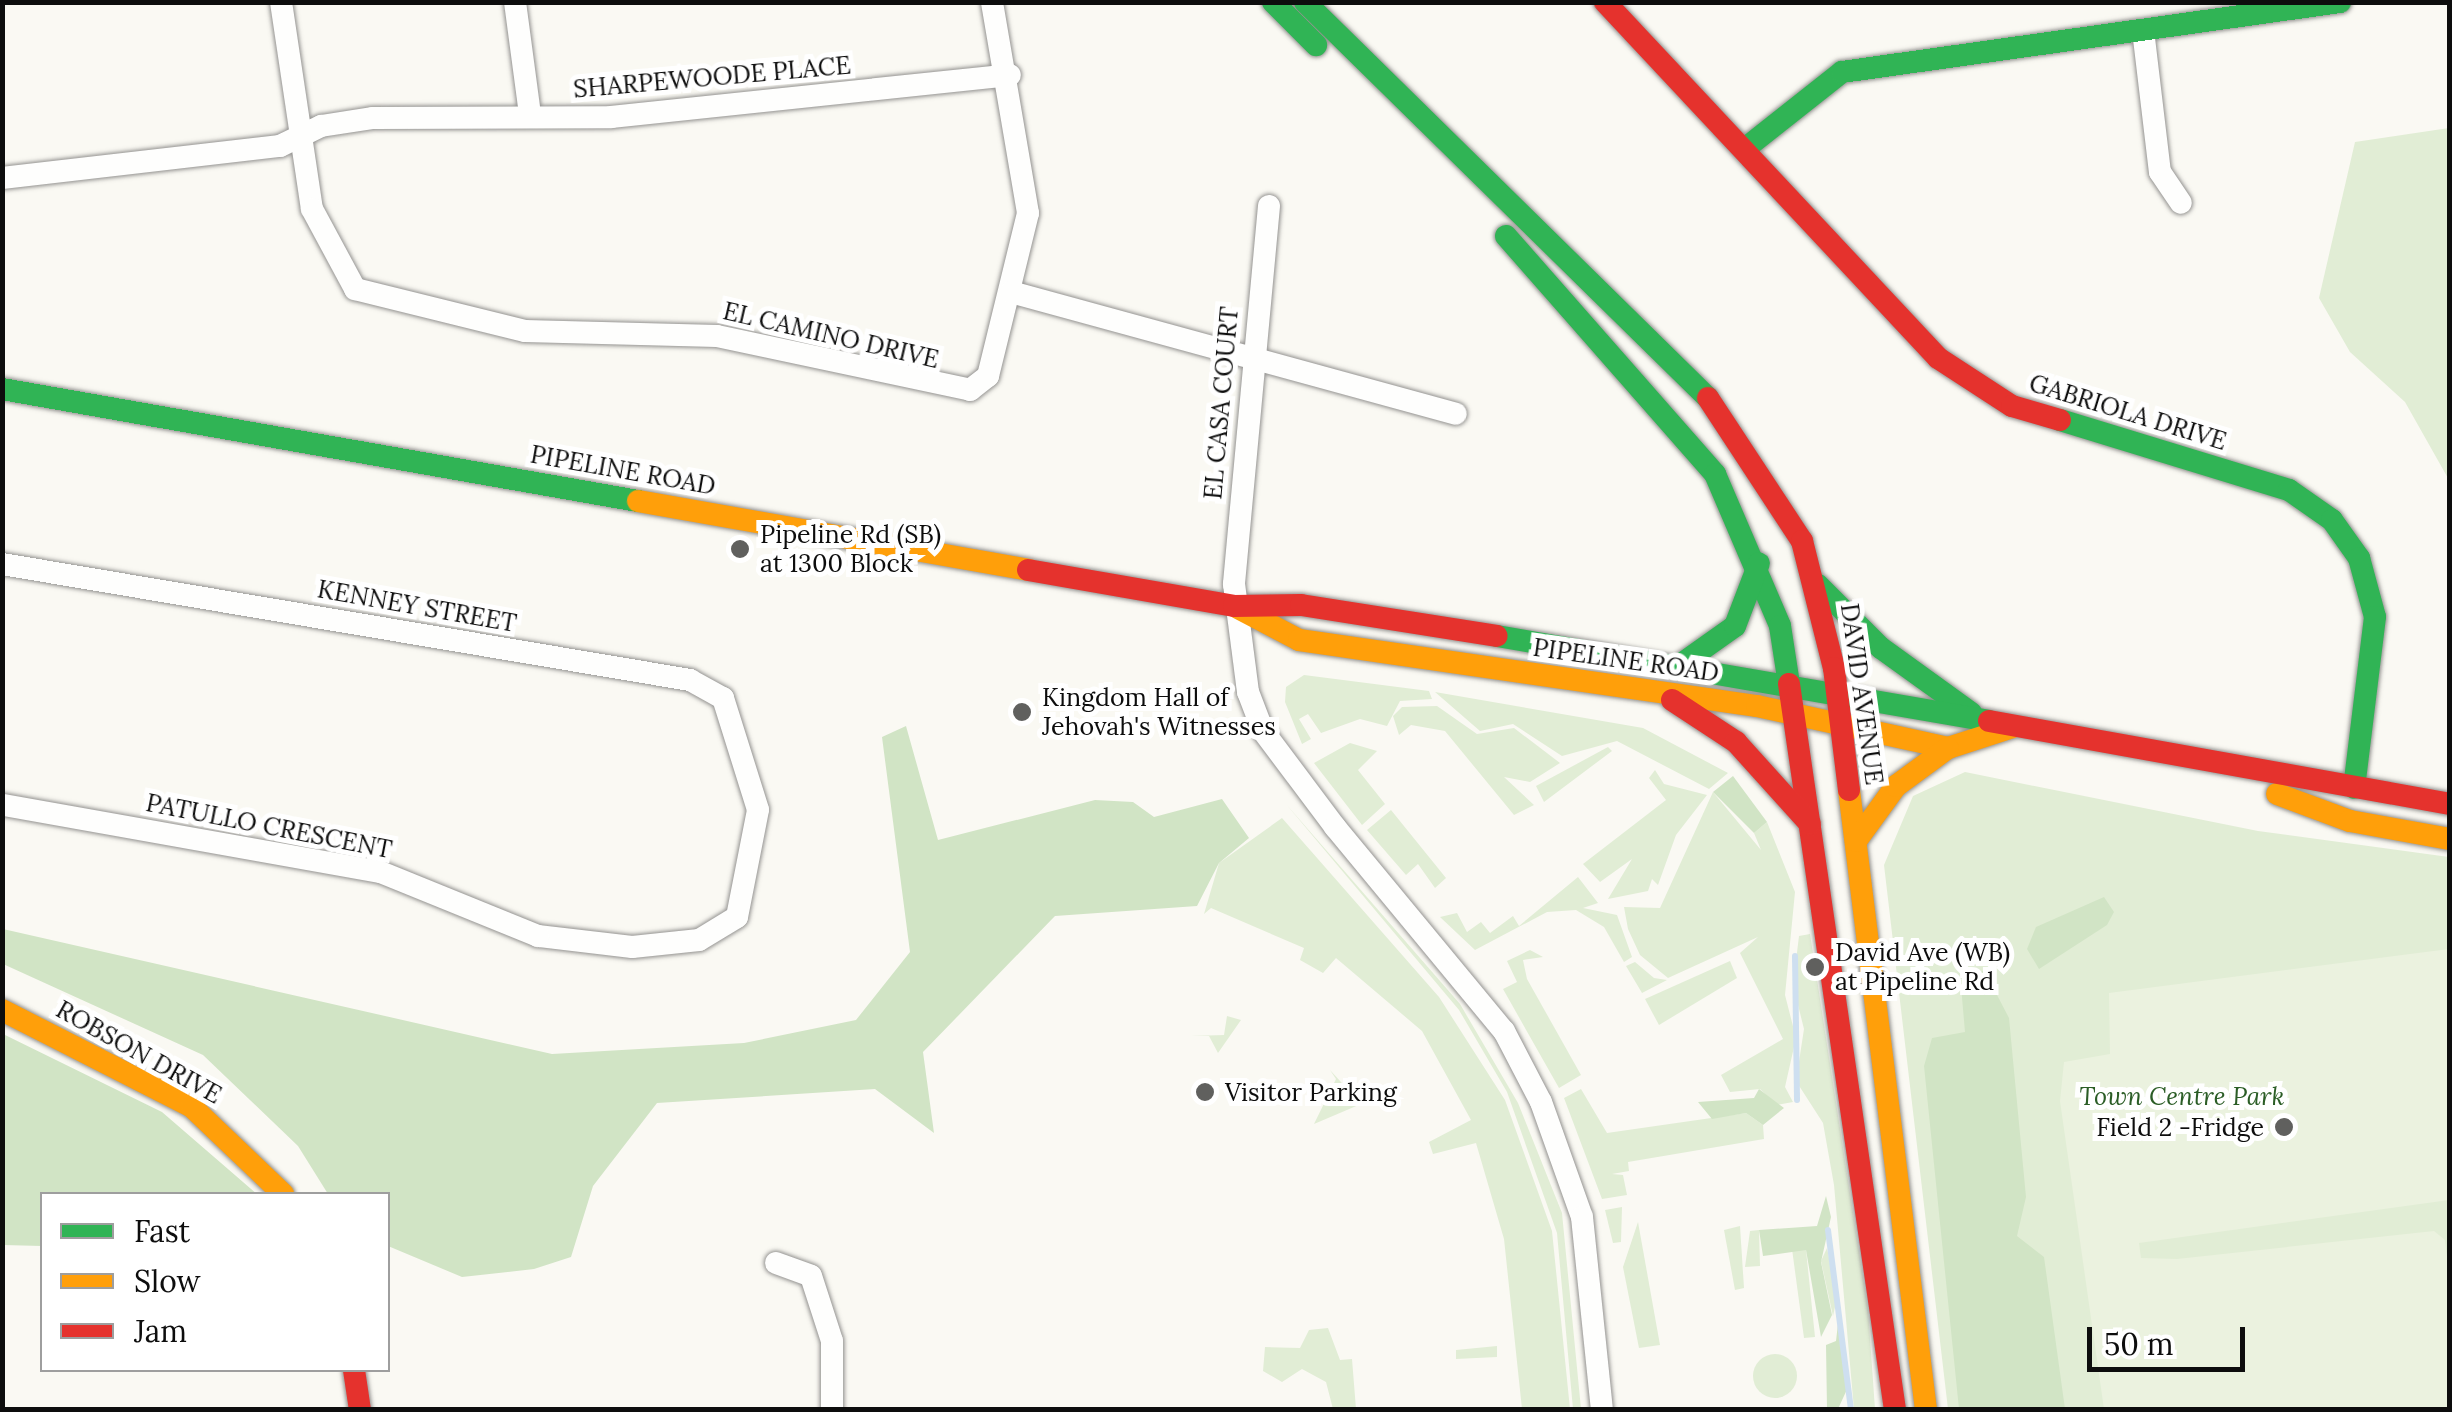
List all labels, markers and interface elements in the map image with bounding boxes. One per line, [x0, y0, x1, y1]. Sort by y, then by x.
street label: SHARPEWOODE PLACE [572, 50, 852, 104]
street label: EL CAMINO DRIVE [720, 296, 942, 374]
street label: EL CASA COURT [1198, 305, 1244, 501]
street label: GABRIOLA DRIVE [2026, 368, 2230, 456]
street label: PIPELINE ROAD [528, 439, 718, 501]
place label: Pipeline Rd (SB) at 1300 Block [760, 520, 941, 579]
marker: Pipeline Rd (SB) at 1300 Block [729, 538, 751, 560]
street label: KENNEY STREET [315, 574, 519, 638]
street label: DAVID AVENUE [1834, 601, 1890, 787]
street label: PIPELINE ROAD [1531, 632, 1721, 688]
place label: Kingdom Hall of Jehovah's Witnesses [1042, 683, 1276, 742]
marker: Kingdom Hall of Jehovah's Witnesses [1011, 701, 1033, 723]
street label: PATULLO CRESCENT [143, 787, 395, 865]
place label: David Ave (WB) at Pipeline Rd [1835, 938, 2010, 997]
marker: David Ave (WB) at Pipeline Rd [1804, 956, 1826, 978]
street label: ROBSON DRIVE [51, 994, 227, 1110]
place label: Visitor Parking [1225, 1077, 1397, 1107]
marker: Visitor Parking [1194, 1081, 1216, 1103]
park label: Town Centre Park [2079, 1081, 2285, 1111]
place label: Field 2 -Fridge [2096, 1112, 2264, 1142]
marker: Field 2 -Fridge [2273, 1116, 2295, 1138]
legend [40, 1192, 390, 1372]
text: Fast [134, 1212, 190, 1250]
text: Slow [134, 1262, 200, 1300]
scale bar [2092, 1307, 2250, 1369]
text: Jam [134, 1312, 187, 1350]
text: 50 m [2104, 1325, 2174, 1363]

